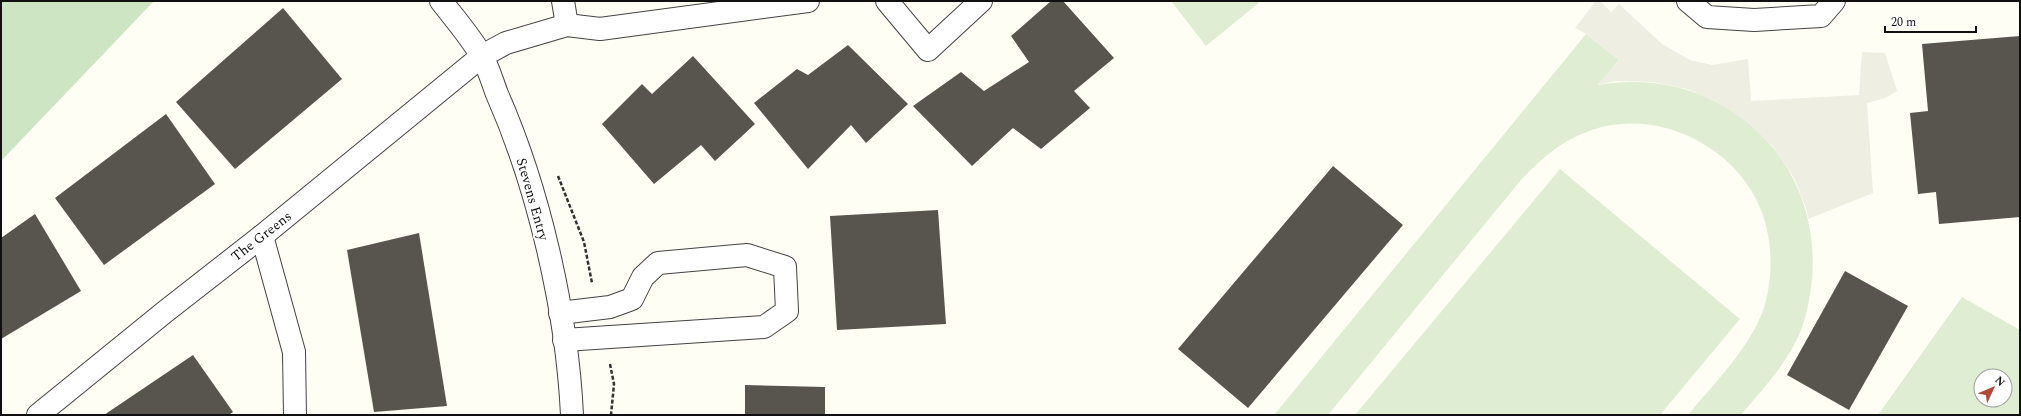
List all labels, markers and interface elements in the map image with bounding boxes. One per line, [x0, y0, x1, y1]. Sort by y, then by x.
scale bar [1885, 8, 1976, 34]
text: 20 m [1891, 13, 1916, 32]
street label: Stevens Entry [511, 155, 555, 244]
street label: The Greens [227, 206, 296, 267]
north arrow [1973, 368, 2013, 408]
text: N [1991, 372, 2009, 391]

